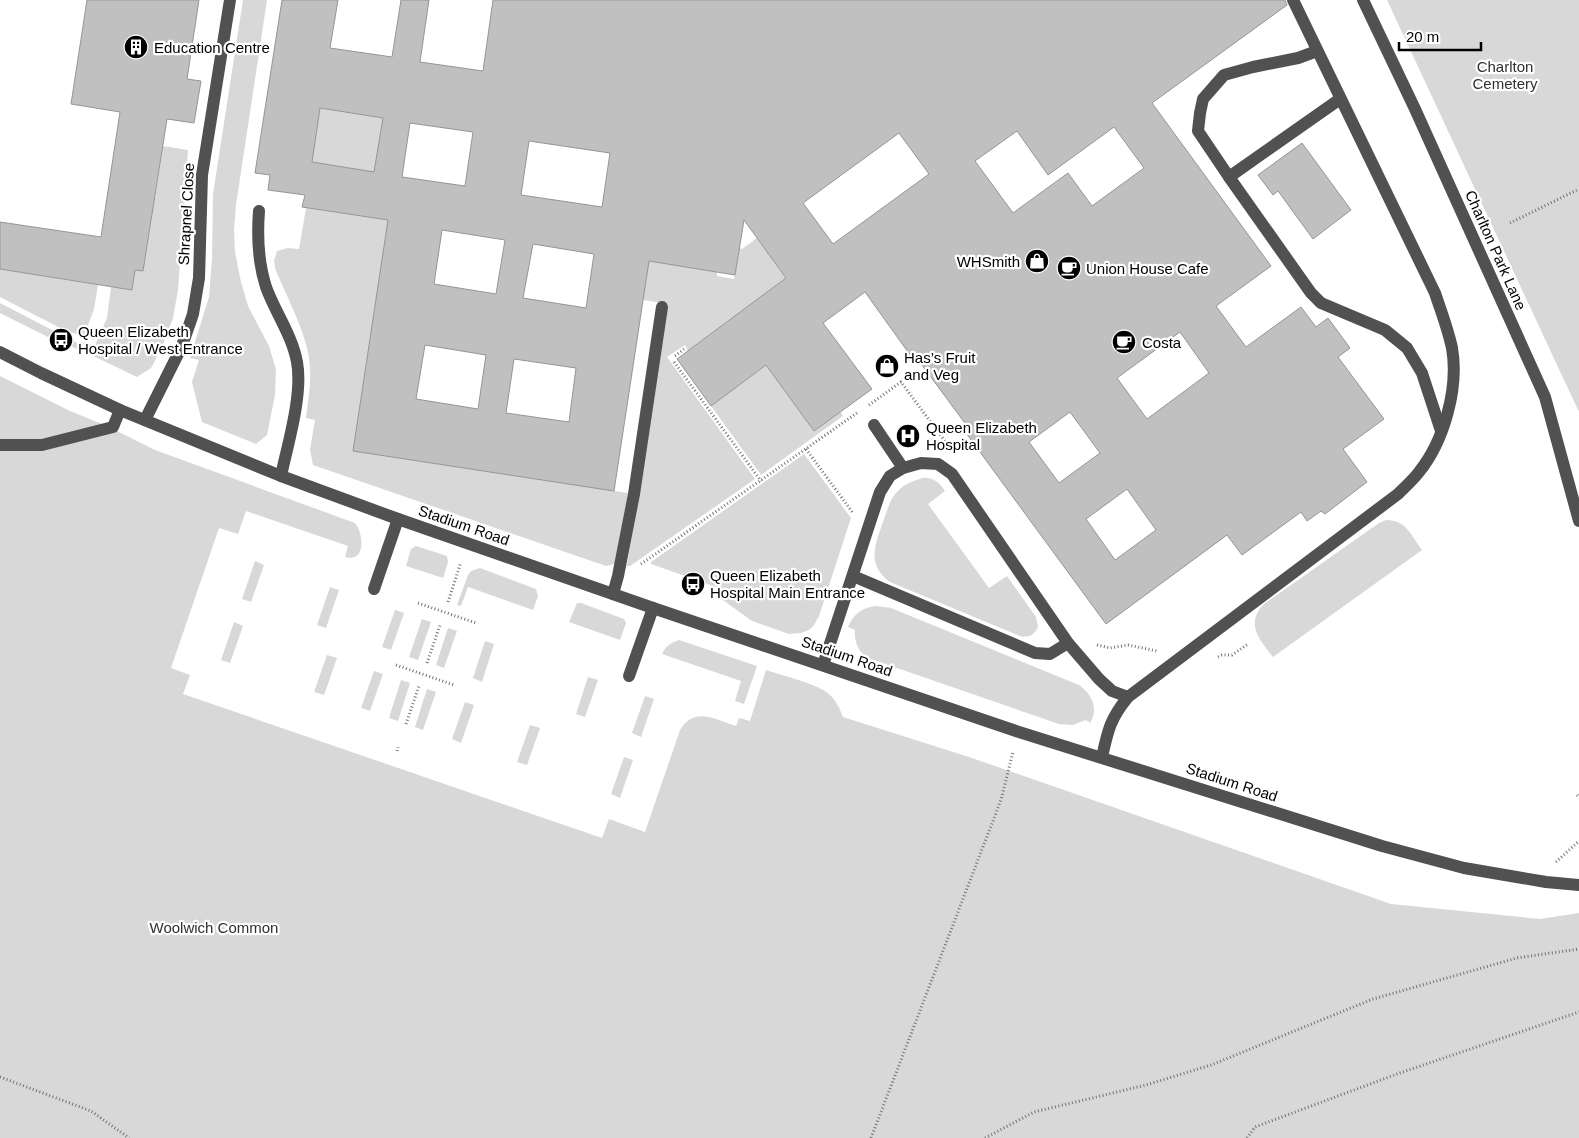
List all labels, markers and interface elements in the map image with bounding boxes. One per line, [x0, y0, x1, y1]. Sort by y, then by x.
scale bar [1399, 20, 1482, 52]
text: 20 m [1406, 28, 1439, 45]
building icon: Education Centre [123, 34, 149, 60]
place label: Education Centre [154, 39, 270, 56]
park label: Charlton Cemetery [1472, 58, 1538, 92]
street label: Shrapnel Close [175, 162, 197, 266]
street label: Charlton Park Lane [1462, 188, 1530, 312]
shop icon: WHSmith [1024, 248, 1050, 274]
place label: WHSmith [957, 253, 1020, 270]
cafe icon: Union House Cafe [1056, 255, 1082, 281]
place label: Union House Cafe [1086, 260, 1209, 277]
place label: Queen Elizabeth Hospital / West Entrance [78, 323, 243, 357]
bus stop icon: Queen Elizabeth Hospital / West Entrance [48, 327, 74, 353]
cafe icon: Costa [1111, 329, 1137, 355]
place label: Costa [1142, 334, 1182, 351]
place label: Has’s Fruit and Veg [904, 349, 976, 383]
shop icon: Has’s Fruit and Veg [874, 353, 900, 379]
place label: Queen Elizabeth Hospital [926, 419, 1037, 453]
hospital icon: Queen Elizabeth Hospital [895, 423, 921, 449]
street label: Stadium Road [416, 501, 512, 549]
place label: Queen Elizabeth Hospital Main Entrance [710, 567, 865, 601]
bus stop icon: Queen Elizabeth Hospital Main Entrance [680, 571, 706, 597]
street label: Stadium Road [799, 632, 895, 680]
street label: Stadium Road [1184, 759, 1280, 805]
park label: Woolwich Common [150, 919, 278, 936]

